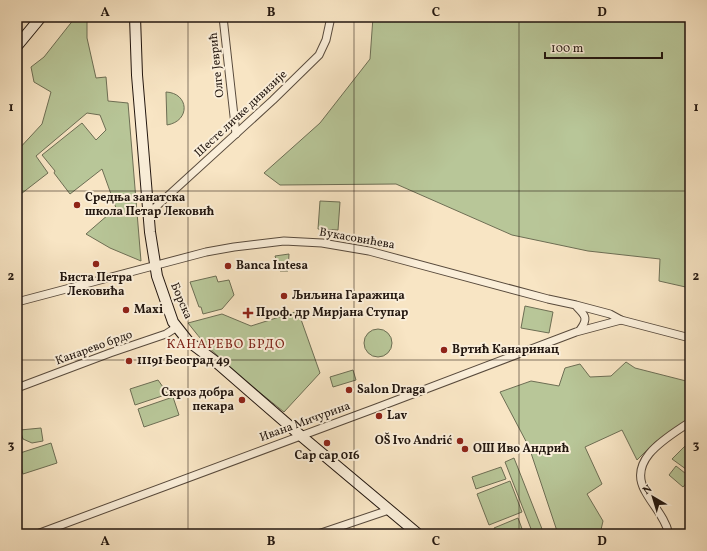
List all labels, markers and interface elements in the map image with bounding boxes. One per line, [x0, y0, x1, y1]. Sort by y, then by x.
text: A [100, 4, 110, 22]
text: B [267, 4, 276, 22]
text: C [432, 4, 440, 22]
text: D [597, 4, 607, 22]
street label: Олге Јеврић [206, 32, 228, 98]
scale bar [545, 34, 662, 60]
text: 100 m [551, 41, 584, 57]
street label: Шесте личке дивизије [191, 67, 291, 161]
text: 1 [8, 99, 14, 117]
text: 1 [693, 99, 699, 117]
place label: Средња занатска школа Петар Лековић [85, 190, 215, 220]
marker: Средња занатска школа Петар Лековић [72, 200, 82, 210]
street label: Вукасовићева [318, 224, 396, 254]
place label: Banca Intesa [236, 258, 308, 274]
marker: Биста Петра Лековића [91, 259, 101, 269]
marker: Banca Intesa [223, 261, 233, 271]
text: 2 [8, 268, 15, 286]
text: 2 [693, 268, 700, 286]
place label: Биста Петра Лековића [60, 270, 133, 300]
street label: Борска [166, 280, 196, 322]
place label: Љиљина Гаражица [292, 288, 405, 304]
marker: Љиљина Гаражица [279, 291, 289, 301]
place label: Maxi [134, 302, 163, 318]
marker: Maxi [121, 305, 131, 315]
place label: Проф. др Мирјана Ступар [256, 305, 409, 321]
marker: Проф. др Мирјана Ступар [243, 308, 253, 318]
street label: Канарево брдо [53, 327, 135, 369]
district label: КАНАРЕВО БРДО [166, 336, 286, 354]
place label: Вртић Канаринац [452, 342, 559, 358]
marker: Вртић Канаринац [439, 345, 449, 355]
place label: 11191 Београд 49 [137, 353, 230, 369]
marker: 11191 Београд 49 [124, 356, 134, 366]
place label: Salon Draga [357, 382, 426, 398]
place label: Скроз добра пекара [161, 385, 234, 415]
marker: Salon Draga [344, 385, 354, 395]
marker: Скроз добра пекара [237, 395, 247, 405]
street label: Ивана Мичурина [257, 398, 353, 446]
place label: Lav [387, 408, 407, 424]
marker: Lav [374, 411, 384, 421]
place label: OŠ Ivo Andrić [375, 432, 452, 449]
marker: OŠ Ivo Andrić [455, 436, 465, 446]
text: 3 [8, 437, 15, 455]
text: 3 [693, 437, 700, 455]
marker: Cap cap 016 [322, 438, 332, 448]
place label: ОШ Иво Андрић [473, 441, 569, 457]
marker: ОШ Иво Андрић [460, 444, 470, 454]
place label: Cap cap 016 [294, 448, 360, 464]
north arrow [633, 477, 673, 517]
text: N [640, 482, 656, 499]
text: A [100, 533, 110, 551]
text: B [267, 533, 276, 551]
text: C [432, 533, 440, 551]
text: D [597, 533, 607, 551]

